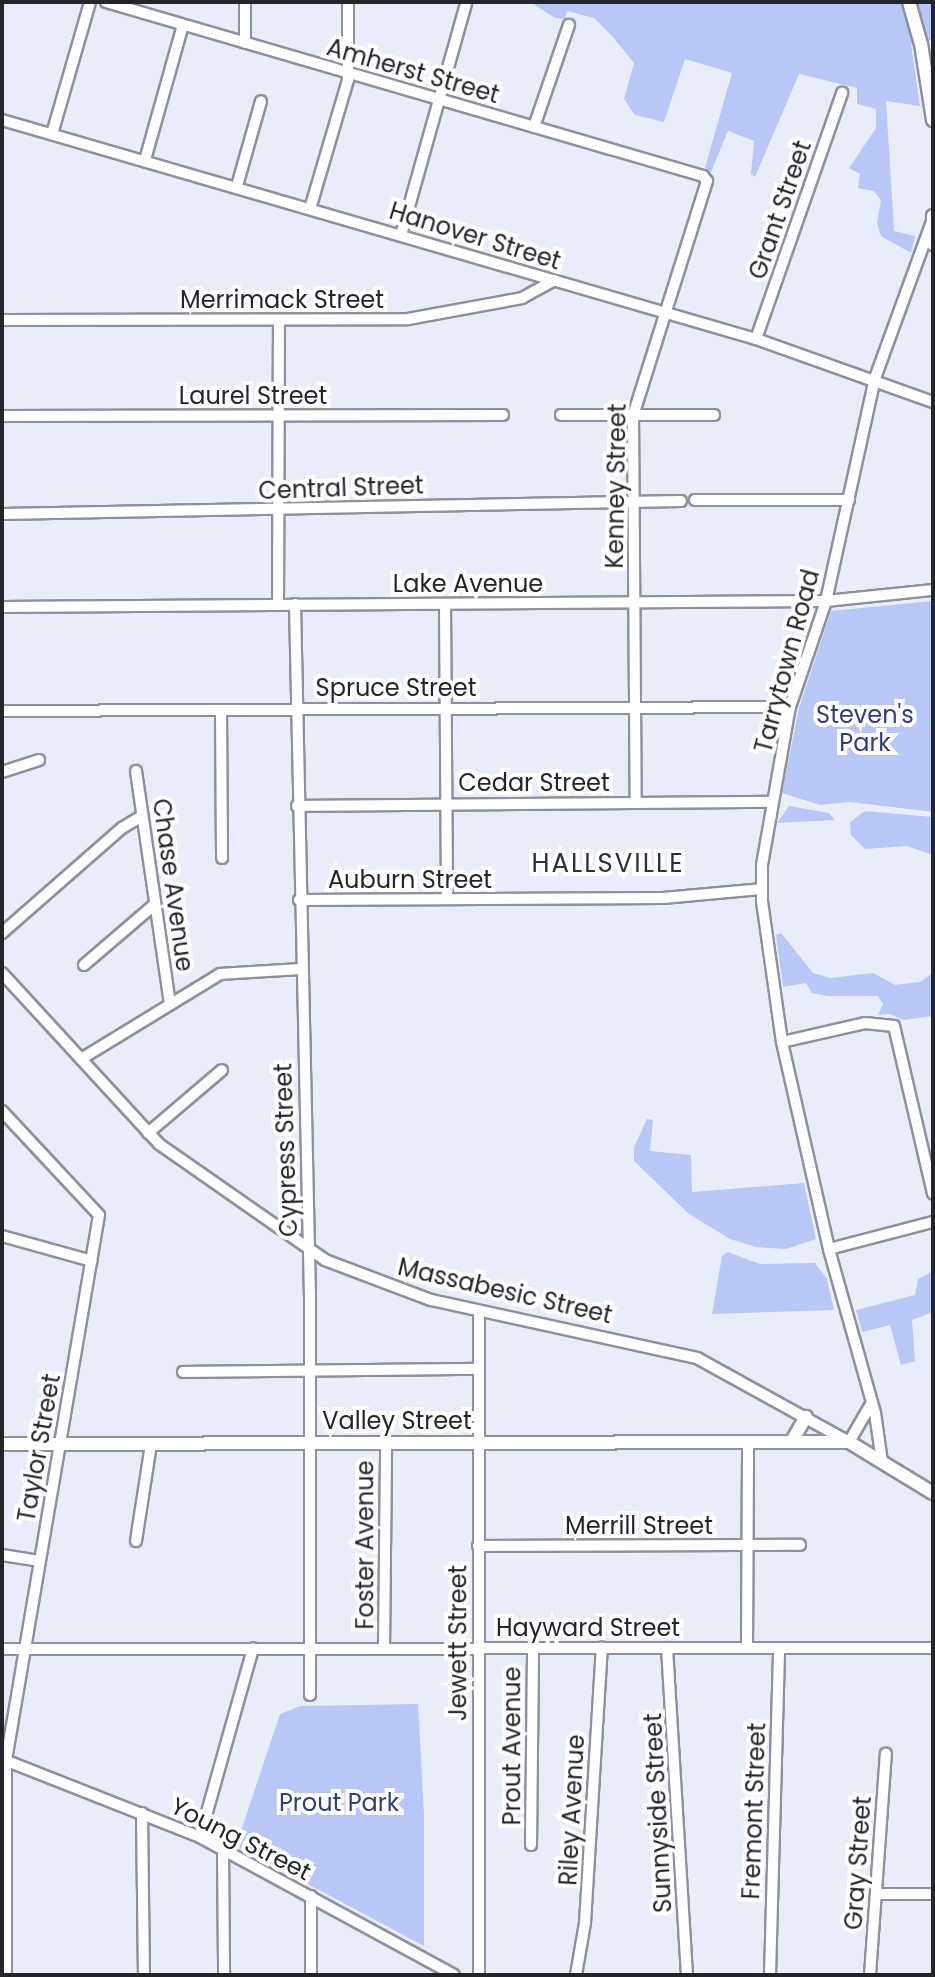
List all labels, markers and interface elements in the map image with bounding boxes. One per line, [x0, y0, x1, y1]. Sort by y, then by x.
street label: Amherst Street [323, 33, 503, 109]
street label: Grant Street [743, 137, 817, 283]
street label: Hanover Street [386, 196, 564, 276]
street label: Merrimack Street [180, 286, 384, 314]
street label: Laurel Street [179, 382, 327, 410]
street label: Kenney Street [600, 403, 632, 569]
street label: Central Street [258, 471, 424, 505]
street label: Tarrytown Road [749, 566, 825, 756]
street label: Lake Avenue [393, 570, 543, 598]
street label: Spruce Street [316, 674, 476, 702]
park label: Steven's Park [816, 701, 914, 757]
street label: Cedar Street [458, 769, 610, 797]
street label: Chase Avenue [147, 797, 199, 973]
district label: HALLSVILLE [531, 848, 685, 880]
street label: Auburn Street [328, 866, 492, 894]
street label: Cypress Street [269, 1063, 303, 1237]
street label: Massabesic Street [395, 1252, 615, 1330]
street label: Taylor Street [12, 1372, 66, 1524]
street label: Valley Street [322, 1407, 472, 1435]
street label: Foster Avenue [351, 1460, 379, 1630]
street label: Merrill Street [565, 1512, 713, 1540]
street label: Jewett Street [444, 1565, 472, 1721]
street label: Hayward Street [496, 1614, 680, 1642]
street label: Prout Avenue [498, 1667, 526, 1825]
street label: Sunnyside Street [638, 1712, 678, 1914]
street label: Fremont Street [737, 1722, 771, 1900]
street label: Riley Avenue [554, 1734, 590, 1886]
park label: Prout Park [279, 1789, 399, 1817]
street label: Young Street [166, 1791, 316, 1887]
street label: Gray Street [839, 1795, 877, 1931]

